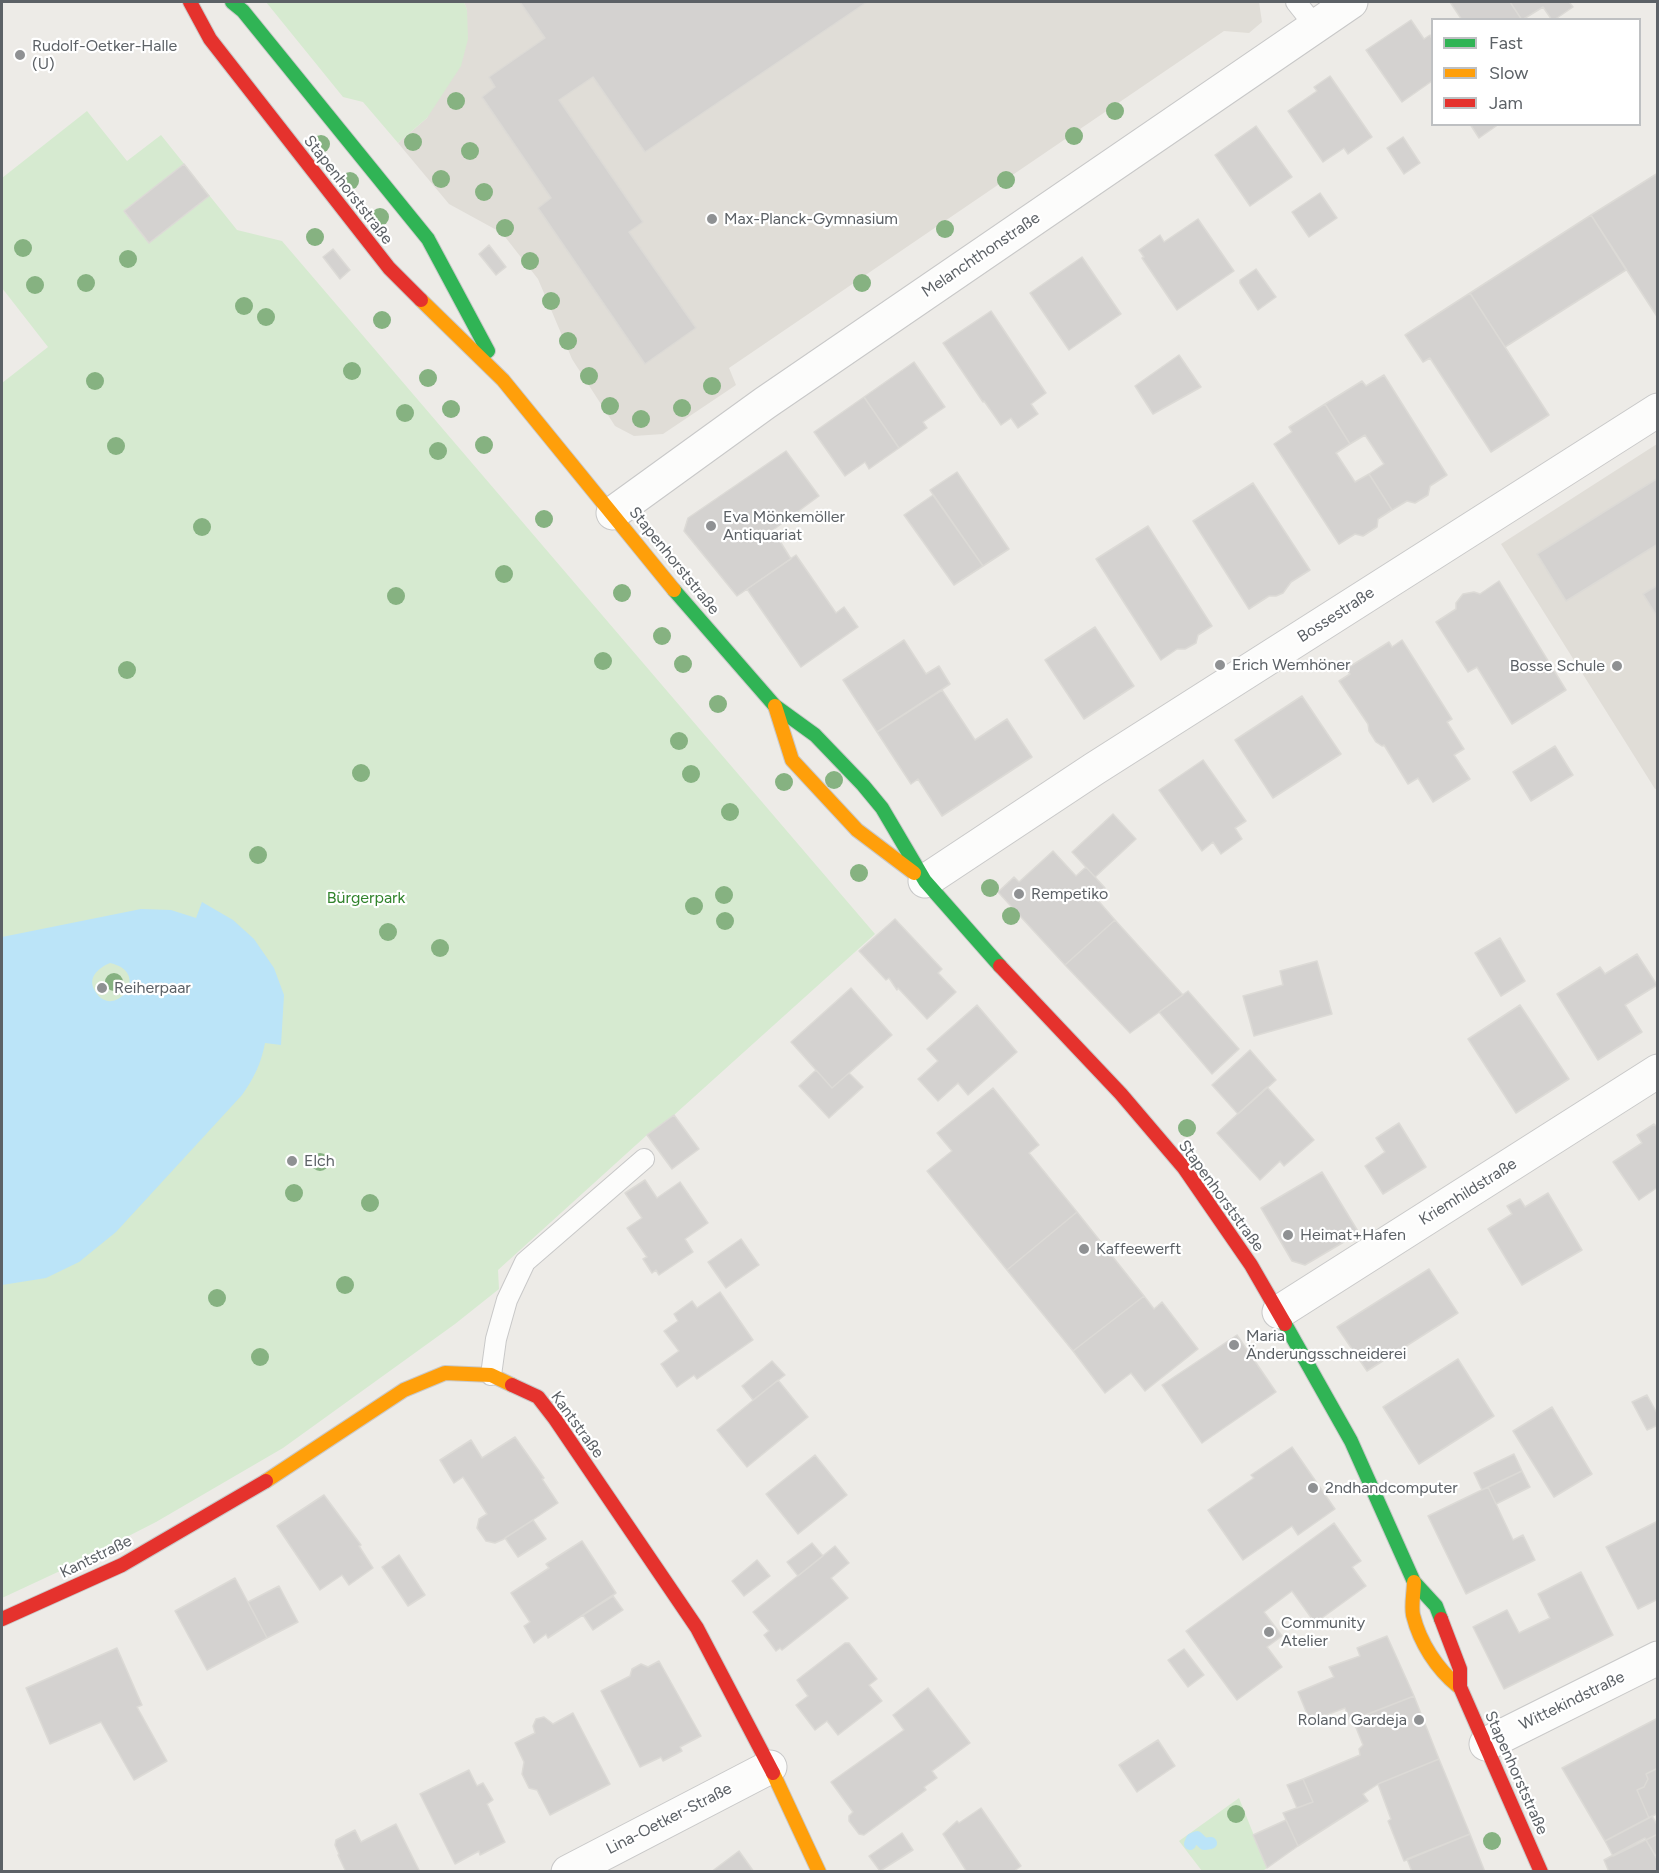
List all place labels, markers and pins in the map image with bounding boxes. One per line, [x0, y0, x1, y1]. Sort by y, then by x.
place label: Rudolf-Oetker-Halle (U) [32, 36, 177, 74]
marker: Rudolf-Oetker-Halle (U) [13, 48, 27, 62]
place label: Max-Planck-Gymnasium [724, 209, 898, 229]
marker: Max-Planck-Gymnasium [705, 212, 719, 226]
place label: Eva Mönkemöller Antiquariat [723, 507, 845, 545]
marker: Eva Mönkemöller Antiquariat [704, 519, 718, 533]
place label: Erich Wemhöner [1232, 655, 1350, 675]
place label: Bosse Schule [1510, 656, 1605, 676]
marker: Erich Wemhöner [1213, 658, 1227, 672]
marker: Bosse Schule [1610, 659, 1624, 673]
place label: Rempetiko [1031, 884, 1108, 904]
marker: Rempetiko [1012, 887, 1026, 901]
place label: Reiherpaar [114, 978, 191, 998]
marker: Reiherpaar [95, 981, 109, 995]
place label: Elch [304, 1151, 335, 1171]
marker: Elch [285, 1154, 299, 1168]
place label: Heimat+Hafen [1300, 1225, 1406, 1245]
marker: Heimat+Hafen [1281, 1228, 1295, 1242]
place label: Kaffeewerft [1096, 1239, 1181, 1259]
marker: Kaffeewerft [1077, 1242, 1091, 1256]
place label: Maria Änderungsschneiderei [1246, 1326, 1406, 1364]
marker: Maria Änderungsschneiderei [1227, 1338, 1241, 1352]
place label: 2ndhandcomputer [1325, 1478, 1458, 1498]
marker: 2ndhandcomputer [1306, 1481, 1320, 1495]
place label: Community Atelier [1281, 1613, 1365, 1651]
marker: Community Atelier [1262, 1625, 1276, 1639]
place label: Roland Gardeja [1297, 1710, 1407, 1730]
marker: Roland Gardeja [1412, 1713, 1426, 1727]

